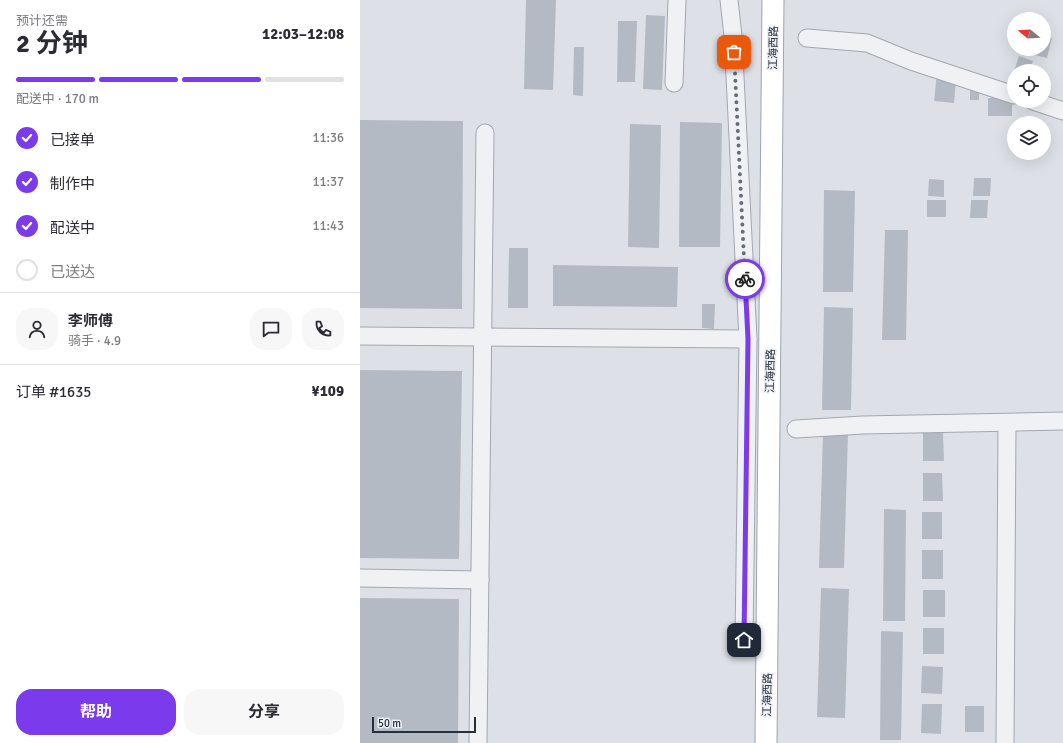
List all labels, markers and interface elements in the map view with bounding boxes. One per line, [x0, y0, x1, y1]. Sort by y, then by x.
north arrow [1007, 12, 1051, 56]
map controls [1007, 12, 1051, 160]
text: 预计还需 [16, 13, 68, 29]
text: 12:03–12:08 [262, 25, 344, 43]
street label: 江海西路 [767, 26, 780, 70]
text: 2 分钟 [16, 28, 88, 60]
pin [717, 35, 751, 69]
icon: bag [723, 41, 745, 63]
button: locate [1007, 64, 1051, 108]
text: 配送中 · 170 m [16, 91, 99, 107]
button: layers [1007, 116, 1051, 160]
icon: check [16, 127, 38, 149]
text: 11:36 [312, 130, 344, 146]
text: 已接单 [50, 131, 95, 149]
icon: check [16, 171, 38, 193]
text: 11:37 [312, 174, 344, 190]
text: 制作中 [50, 175, 95, 193]
icon: check [16, 215, 38, 237]
text: 11:43 [312, 218, 344, 234]
text: 配送中 [50, 219, 95, 237]
courier [725, 259, 765, 299]
text: 已送达 [50, 263, 95, 281]
icon: bike [734, 268, 756, 290]
button: person [16, 308, 58, 350]
button: chat [250, 308, 292, 350]
button: phone [302, 308, 344, 350]
text: 李师傅 [68, 312, 113, 330]
text: 骑手 · 4.9 [68, 333, 121, 349]
street label: 江海西路 [764, 349, 777, 393]
text: ¥109 [312, 382, 344, 400]
text: 订单 #1635 [16, 383, 91, 401]
pin [727, 623, 761, 657]
icon: home [733, 629, 755, 651]
street label: 江海西路 [761, 673, 774, 717]
button: 帮助 [16, 689, 176, 735]
button: 分享 [184, 689, 344, 735]
scale bar [372, 715, 476, 734]
text: 50 m [378, 717, 401, 730]

